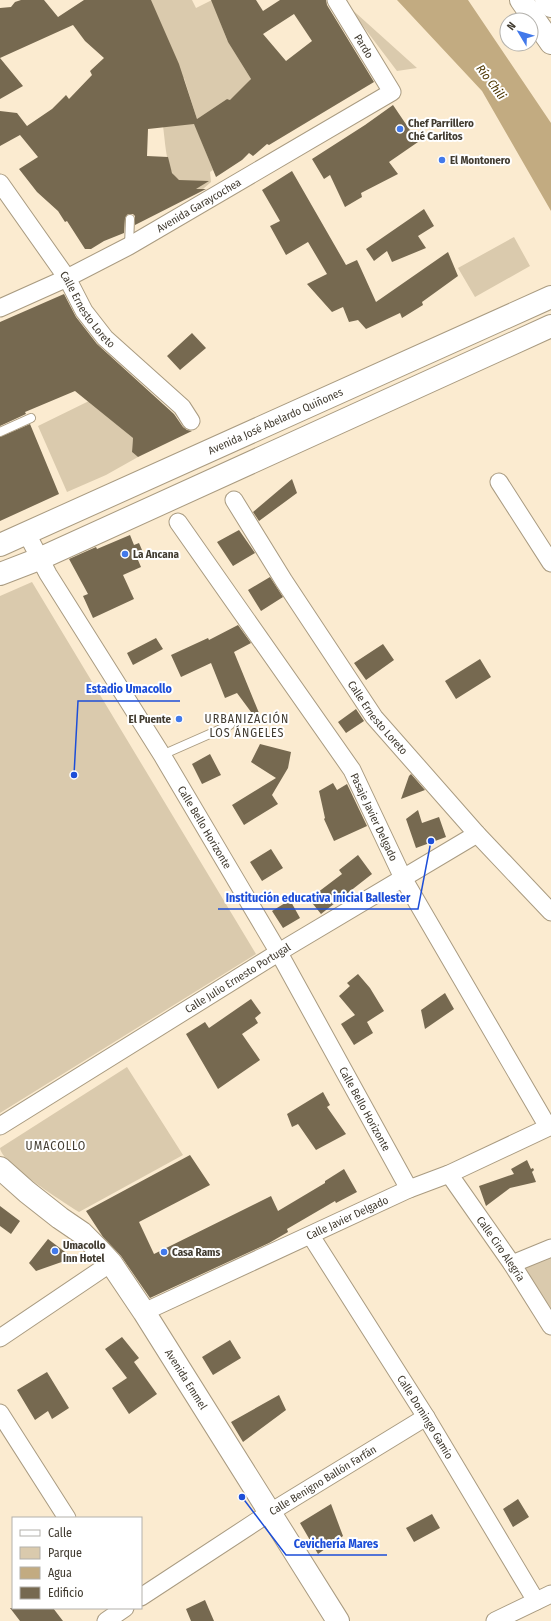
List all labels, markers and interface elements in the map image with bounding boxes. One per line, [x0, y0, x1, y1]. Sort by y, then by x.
north arrow [499, 12, 539, 52]
text: N [504, 20, 519, 33]
street label: Pardo [351, 32, 376, 61]
water label: Río Chili [473, 62, 509, 102]
place label: Chef Parrillero Ché Carlitos [408, 117, 474, 143]
marker: Chef Parrillero Ché Carlitos [395, 124, 405, 134]
place label: El Montonero [450, 154, 511, 167]
marker: El Montonero [437, 155, 447, 165]
street label: Avenida Garaycochea [155, 176, 243, 235]
street label: Calle Ernesto Loreto [57, 269, 118, 351]
street label: Avenida José Abelardo Quiñones [206, 385, 345, 457]
place label: La Ancana [133, 548, 179, 561]
marker: La Ancana [120, 549, 130, 559]
callout: Estadio Umacollo [78, 677, 180, 701]
street label: Calle Ernesto Loreto [345, 678, 410, 758]
text: Estadio Umacollo [86, 682, 173, 696]
district label: URBANIZACIÓN LOS ÁNGELES [205, 711, 289, 740]
place label: El Puente [129, 713, 171, 726]
marker: El Puente [174, 714, 184, 724]
street label: Pasaje Javier Delgado [347, 771, 400, 864]
street label: Calle Bello Horizonte [175, 784, 234, 871]
callout: Institución educativa inicial Ballester [218, 885, 418, 909]
text: Institución educativa inicial Ballester [226, 891, 411, 905]
street label: Calle Julio Ernesto Portugal [183, 941, 293, 1016]
street label: Calle Bello Horizonte [336, 1065, 393, 1153]
district label: UMACOLLO [26, 1139, 86, 1153]
street label: Calle Javier Delgado [304, 1193, 391, 1243]
street label: Calle Ciro Alegría [474, 1214, 527, 1284]
place label: Umacollo Inn Hotel [63, 1239, 106, 1265]
marker: Umacollo Inn Hotel [50, 1246, 60, 1256]
place label: Casa Rams [172, 1246, 221, 1259]
marker: Casa Rams [159, 1247, 169, 1257]
street label: Avenida Emmel [162, 1347, 210, 1412]
street label: Calle Domingo Gamio [394, 1373, 456, 1462]
street label: Calle Benigno Ballón Farfán [267, 1443, 379, 1518]
legend [12, 1517, 142, 1609]
text: Calle [48, 1526, 72, 1540]
callout: Cevichería Mares [286, 1531, 387, 1555]
text: Cevichería Mares [294, 1537, 379, 1551]
text: Parque [48, 1546, 82, 1560]
text: Agua [48, 1566, 72, 1580]
text: Edificio [48, 1586, 84, 1600]

